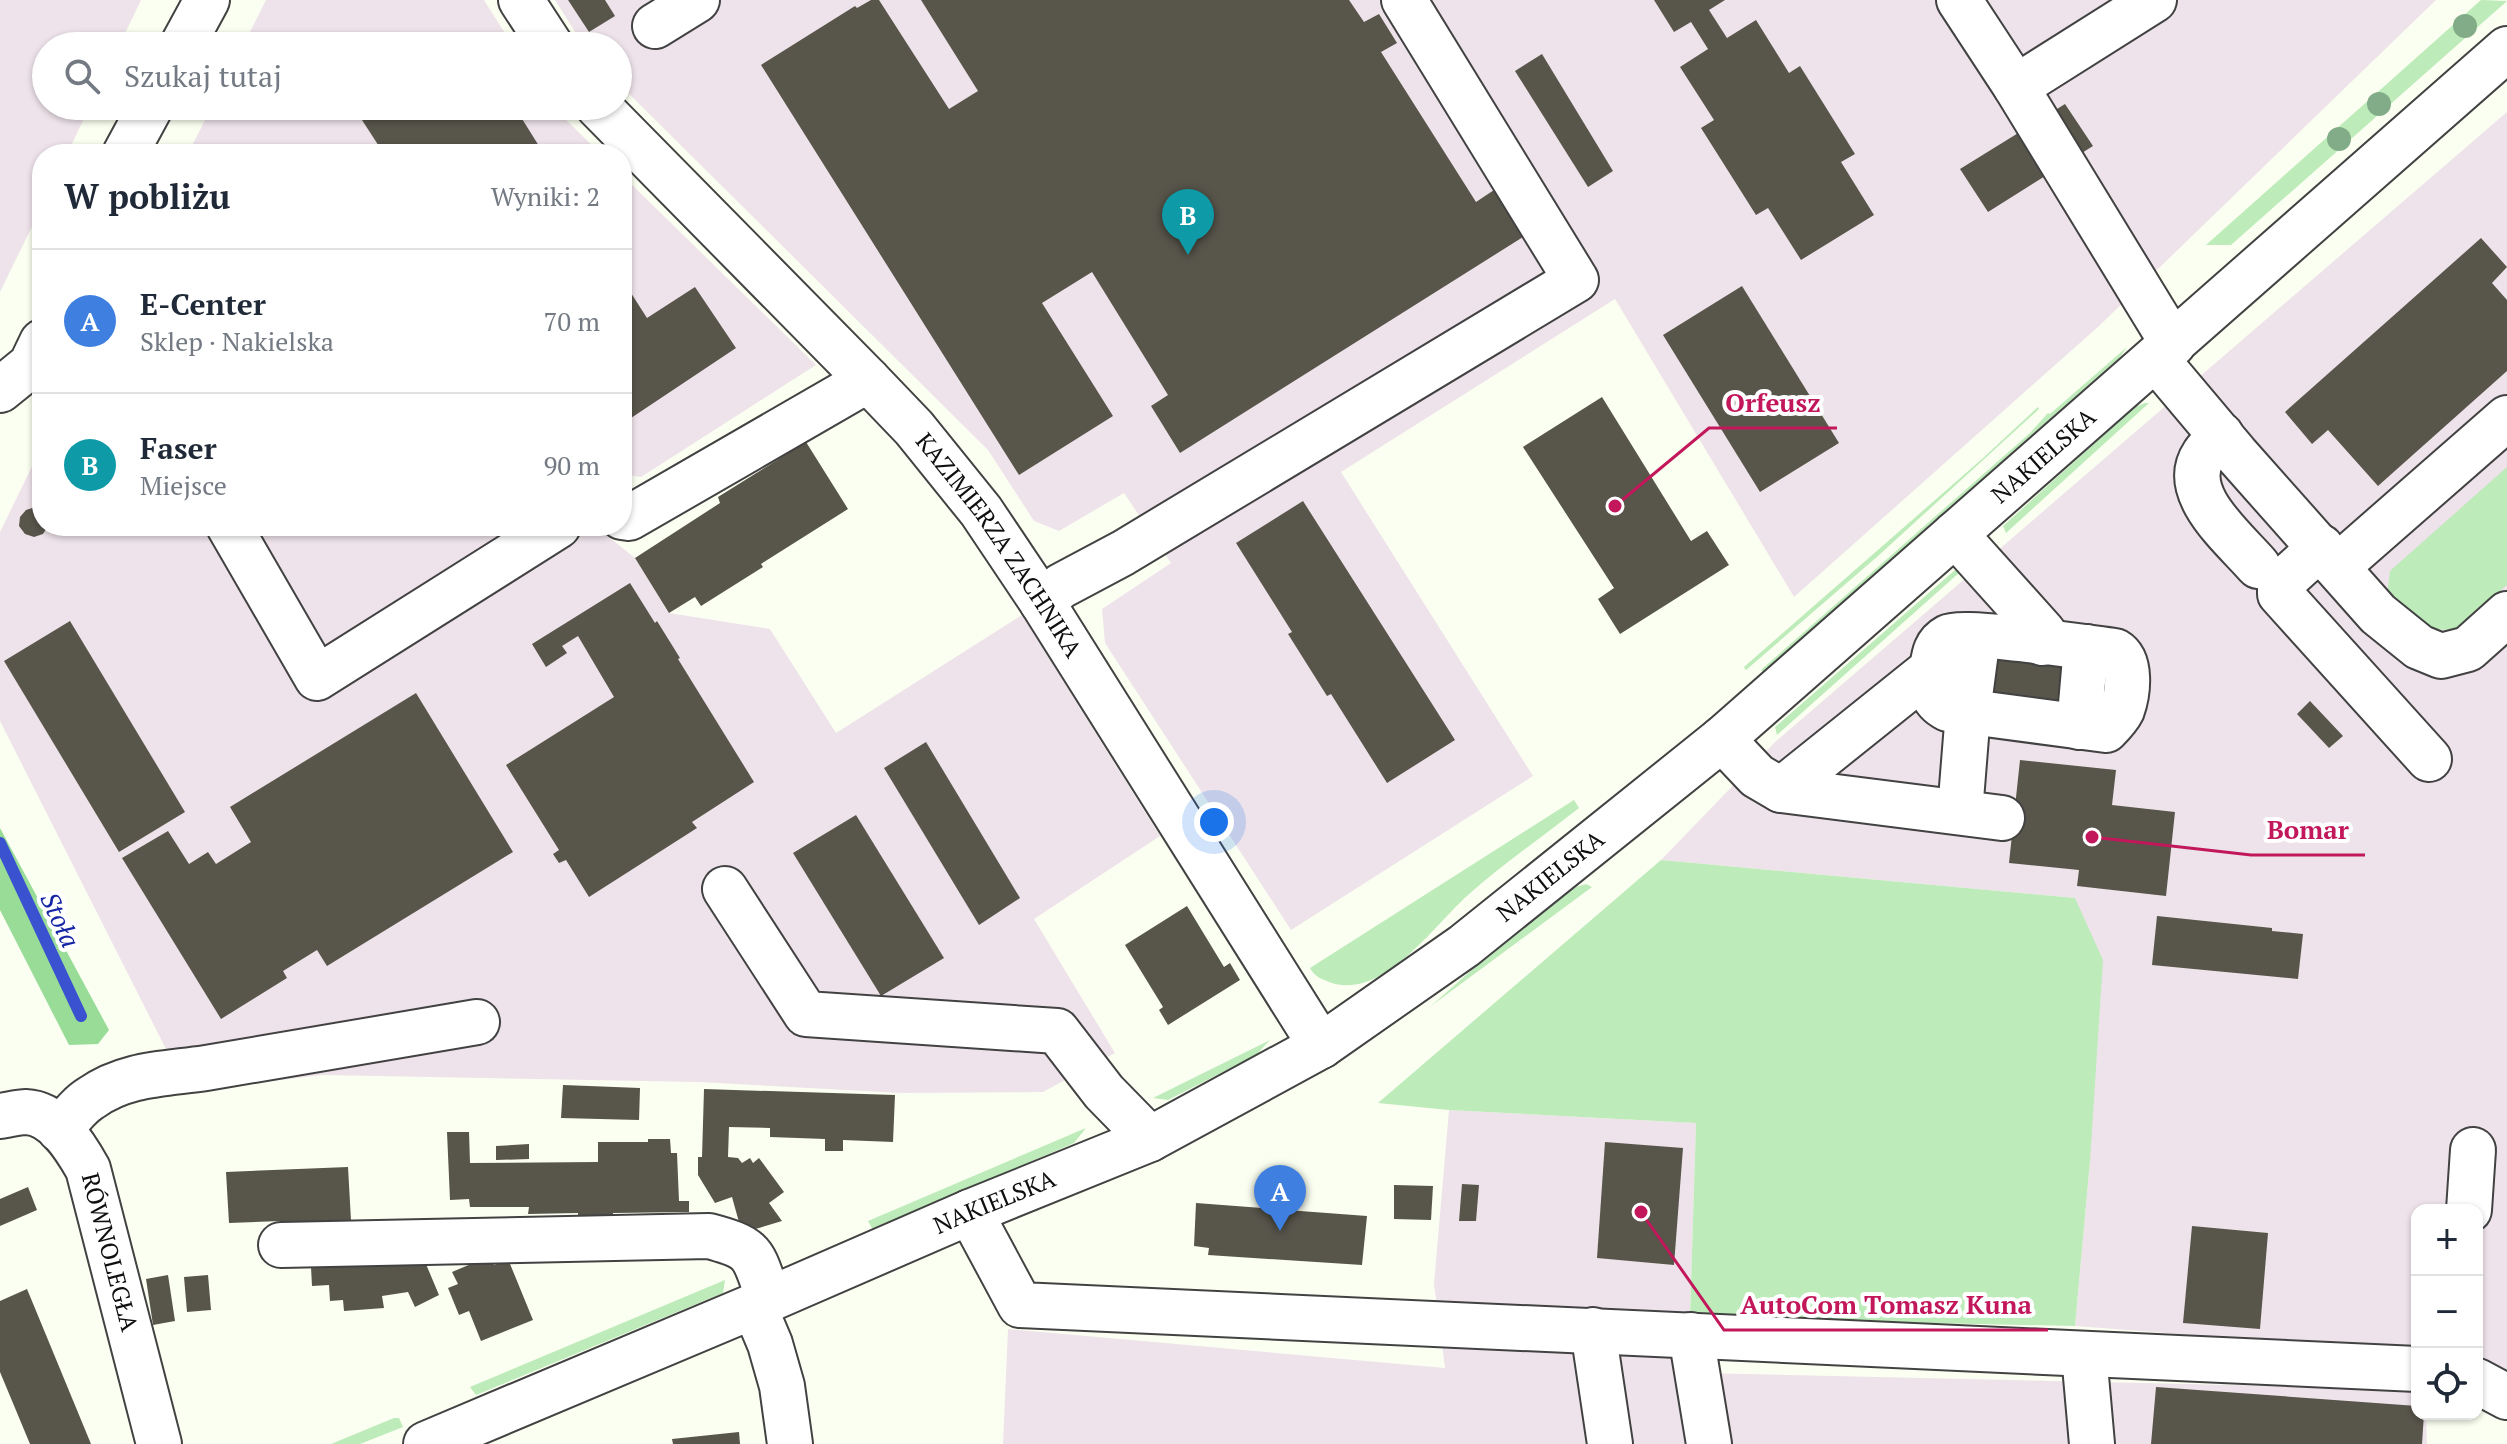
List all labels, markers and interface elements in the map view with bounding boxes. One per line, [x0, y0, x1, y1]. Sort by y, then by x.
search box [32, 32, 632, 120]
icon: search [60, 54, 104, 98]
text: Szukaj tutaj [124, 56, 282, 96]
text: W pobliżu [64, 174, 230, 219]
text: Wyniki: 2 [491, 179, 600, 213]
pin: B [1162, 189, 1214, 255]
text: E-Center [140, 284, 266, 324]
text: A [81, 304, 99, 338]
text: 70 m [544, 304, 600, 338]
text: Sklep · Nakielska [140, 324, 334, 358]
callout: Orfeusz [1709, 378, 1837, 428]
text: Orfeusz [1725, 385, 1821, 419]
street label: NAKIELSKA [1984, 400, 2103, 510]
street label: KAZIMIERZA ZACHNIKA [909, 426, 1090, 664]
text: Faser [140, 428, 217, 468]
text: B [82, 448, 98, 482]
text: 90 m [544, 448, 600, 482]
text: Miejsce [140, 468, 227, 502]
your location [1194, 802, 1234, 842]
callout: Bomar [2251, 805, 2365, 855]
text: Bomar [2267, 812, 2350, 846]
street label: NAKIELSKA [1490, 822, 1611, 929]
water label: Stoła [33, 886, 88, 953]
street label: NAKIELSKA [928, 1162, 1061, 1241]
pin: A [1254, 1165, 1306, 1231]
street label: RÓWNOLEGŁA [75, 1169, 146, 1335]
map controls [2411, 1204, 2483, 1420]
button: + [2411, 1204, 2483, 1276]
button: − [2411, 1276, 2483, 1348]
callout: AutoCom Tomasz Kuna [1724, 1280, 2048, 1330]
text: AutoCom Tomasz Kuna [1740, 1287, 2032, 1321]
button: locate [2411, 1348, 2483, 1420]

